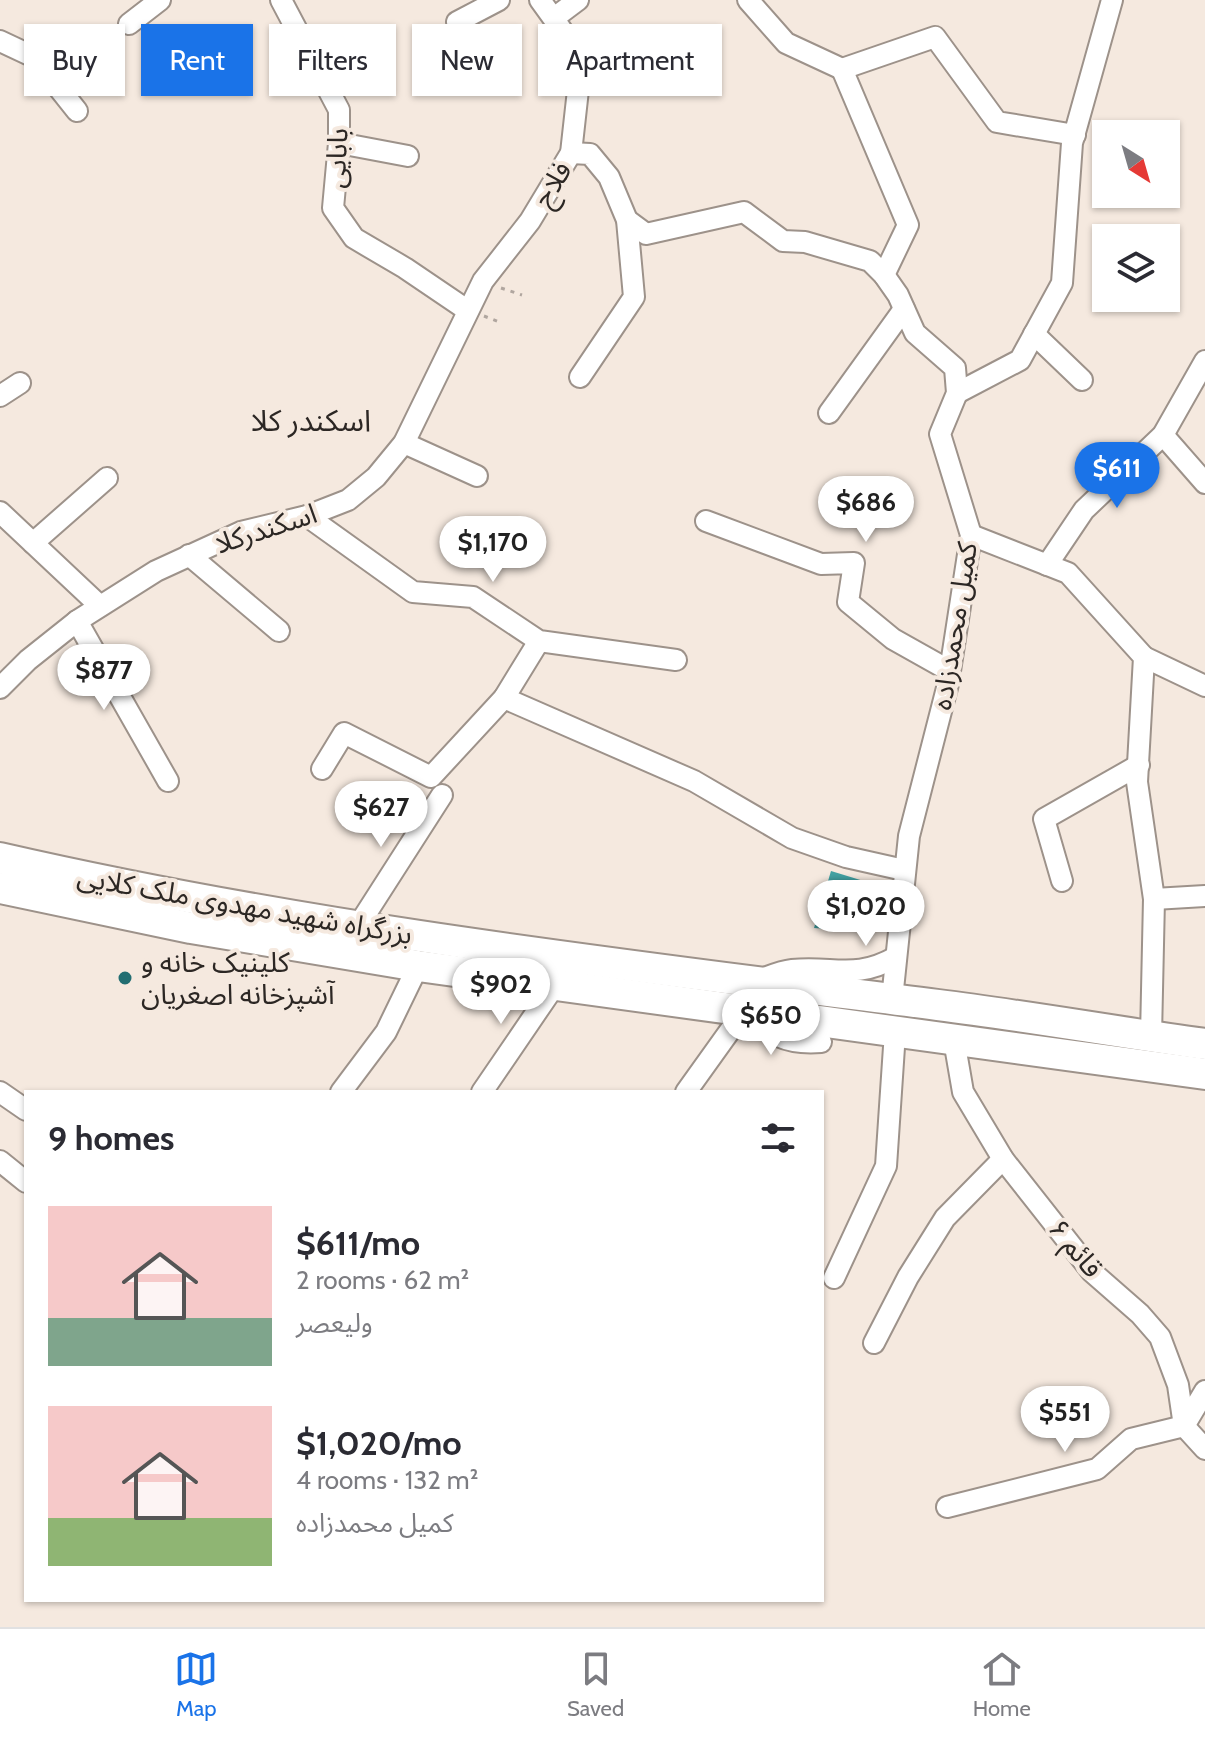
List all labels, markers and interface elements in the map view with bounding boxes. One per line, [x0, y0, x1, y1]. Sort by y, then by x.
chip: Buy [24, 24, 125, 96]
chip: Rent [141, 24, 253, 96]
chip: Filters [269, 24, 396, 96]
chip: New [412, 24, 522, 96]
chip: Apartment [538, 24, 722, 96]
north arrow [1092, 120, 1180, 208]
map controls [1092, 120, 1180, 312]
street label: بابایی [317, 127, 355, 189]
street label: فلاح [525, 155, 582, 215]
button: layers [1092, 224, 1180, 312]
district label: اسکندر کلا [251, 402, 371, 439]
pin: $611 [1070, 442, 1164, 510]
text: $611 [1093, 452, 1141, 484]
pin: $686 [819, 476, 913, 544]
text: $686 [836, 486, 896, 518]
street label: اسکندرکلا [211, 496, 321, 560]
pin: $1,170 [428, 516, 558, 584]
text: $1,170 [457, 526, 529, 558]
street label: کمیل محمدزاده [924, 539, 984, 712]
pin: $877 [57, 644, 151, 712]
text: $877 [75, 654, 133, 686]
pin: $627 [334, 781, 428, 849]
text: $627 [353, 791, 409, 823]
street label: بزرگراه شهید مهدوی ملک کلایی [75, 859, 415, 951]
pin: $1,020 [801, 880, 931, 948]
text: $1,020 [826, 890, 906, 922]
place label: کلینیک خانه و آشپزخانه اصغریان [141, 945, 336, 1012]
pin: $902 [454, 958, 548, 1026]
text: $902 [470, 968, 532, 1000]
marker: کلینیک خانه و آشپزخانه اصغریان [116, 969, 134, 987]
pin: $650 [724, 989, 818, 1057]
text: $650 [740, 999, 802, 1031]
icon: filters [756, 1116, 800, 1160]
text: 9 homes [48, 1117, 174, 1159]
street label: قائم ۶ [1038, 1212, 1110, 1288]
text: $611/mo [296, 1222, 420, 1264]
icon: home [112, 1238, 208, 1334]
text: 2 rooms · 62 m² [296, 1264, 469, 1296]
text: ولیعصر [296, 1307, 373, 1339]
pin: $551 [1018, 1386, 1112, 1454]
text: $551 [1039, 1396, 1091, 1428]
text: $1,020/mo [296, 1422, 462, 1464]
icon: home [112, 1438, 208, 1534]
text: 4 rooms · 132 m² [296, 1464, 478, 1496]
text: کمیل محمدزاده [296, 1507, 453, 1539]
tab: Map [174, 1647, 218, 1722]
tab: Saved [567, 1647, 624, 1722]
tab: Home [973, 1647, 1031, 1722]

